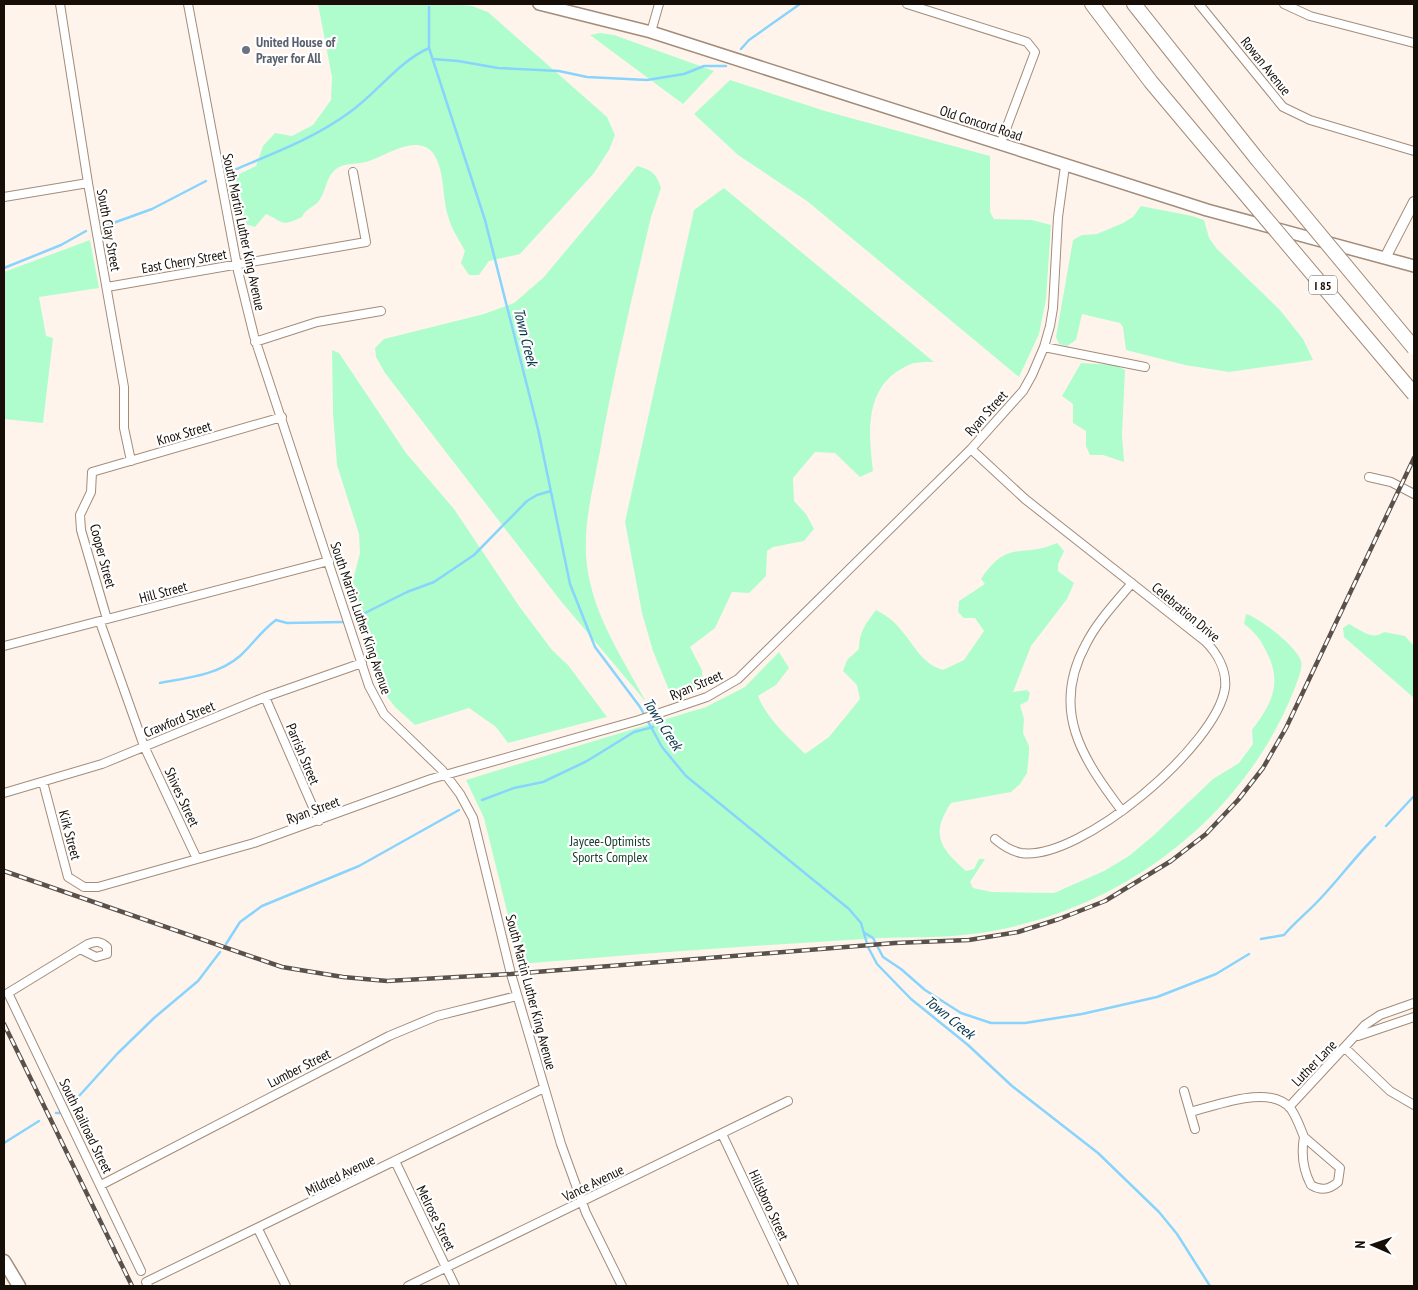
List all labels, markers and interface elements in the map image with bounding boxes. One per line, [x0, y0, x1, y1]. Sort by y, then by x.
place label: United House of Prayer for All [256, 33, 337, 67]
street label: Rowan Avenue [1237, 33, 1295, 99]
marker: United House of Prayer for All [240, 44, 252, 56]
street label: Old Concord Road [937, 101, 1025, 145]
street label: South Martin Luther King Avenue [219, 152, 270, 312]
street label: South Clay Street [93, 187, 125, 273]
street label: East Cherry Street [140, 245, 228, 277]
road number: I 85 [1309, 276, 1337, 294]
water label: Town Creek [510, 306, 543, 370]
street label: Ryan Street [961, 386, 1011, 440]
street label: Knox Street [155, 417, 213, 449]
street label: Cooper Street [86, 522, 120, 590]
street label: South Martin Luther King Avenue [326, 539, 396, 697]
street label: Hill Street [137, 577, 189, 607]
street label: Celebration Drive [1148, 578, 1224, 646]
street label: Ryan Street [667, 666, 725, 704]
water label: Town Creek [639, 694, 688, 756]
street label: Crawford Street [141, 696, 217, 741]
street label: Parrish Street [282, 721, 324, 788]
street label: Shives Street [161, 765, 204, 830]
street label: Ryan Street [284, 792, 342, 828]
street label: Kirk Street [55, 808, 85, 862]
park label: Jaycee-Optimists Sports Complex [569, 832, 651, 866]
street label: South Martin Luther King Avenue [502, 912, 560, 1072]
water label: Town Creek [921, 991, 981, 1044]
street label: Luther Lane [1288, 1036, 1341, 1090]
street label: Lumber Street [264, 1044, 334, 1092]
street label: South Railroad Street [55, 1076, 117, 1176]
street label: Mildred Avenue [302, 1150, 378, 1200]
street label: Vance Avenue [558, 1160, 627, 1206]
street label: Hillsboro Street [745, 1167, 793, 1243]
street label: Melrose Street [412, 1182, 460, 1254]
north arrow [1348, 1220, 1398, 1270]
text: N [1351, 1240, 1369, 1249]

